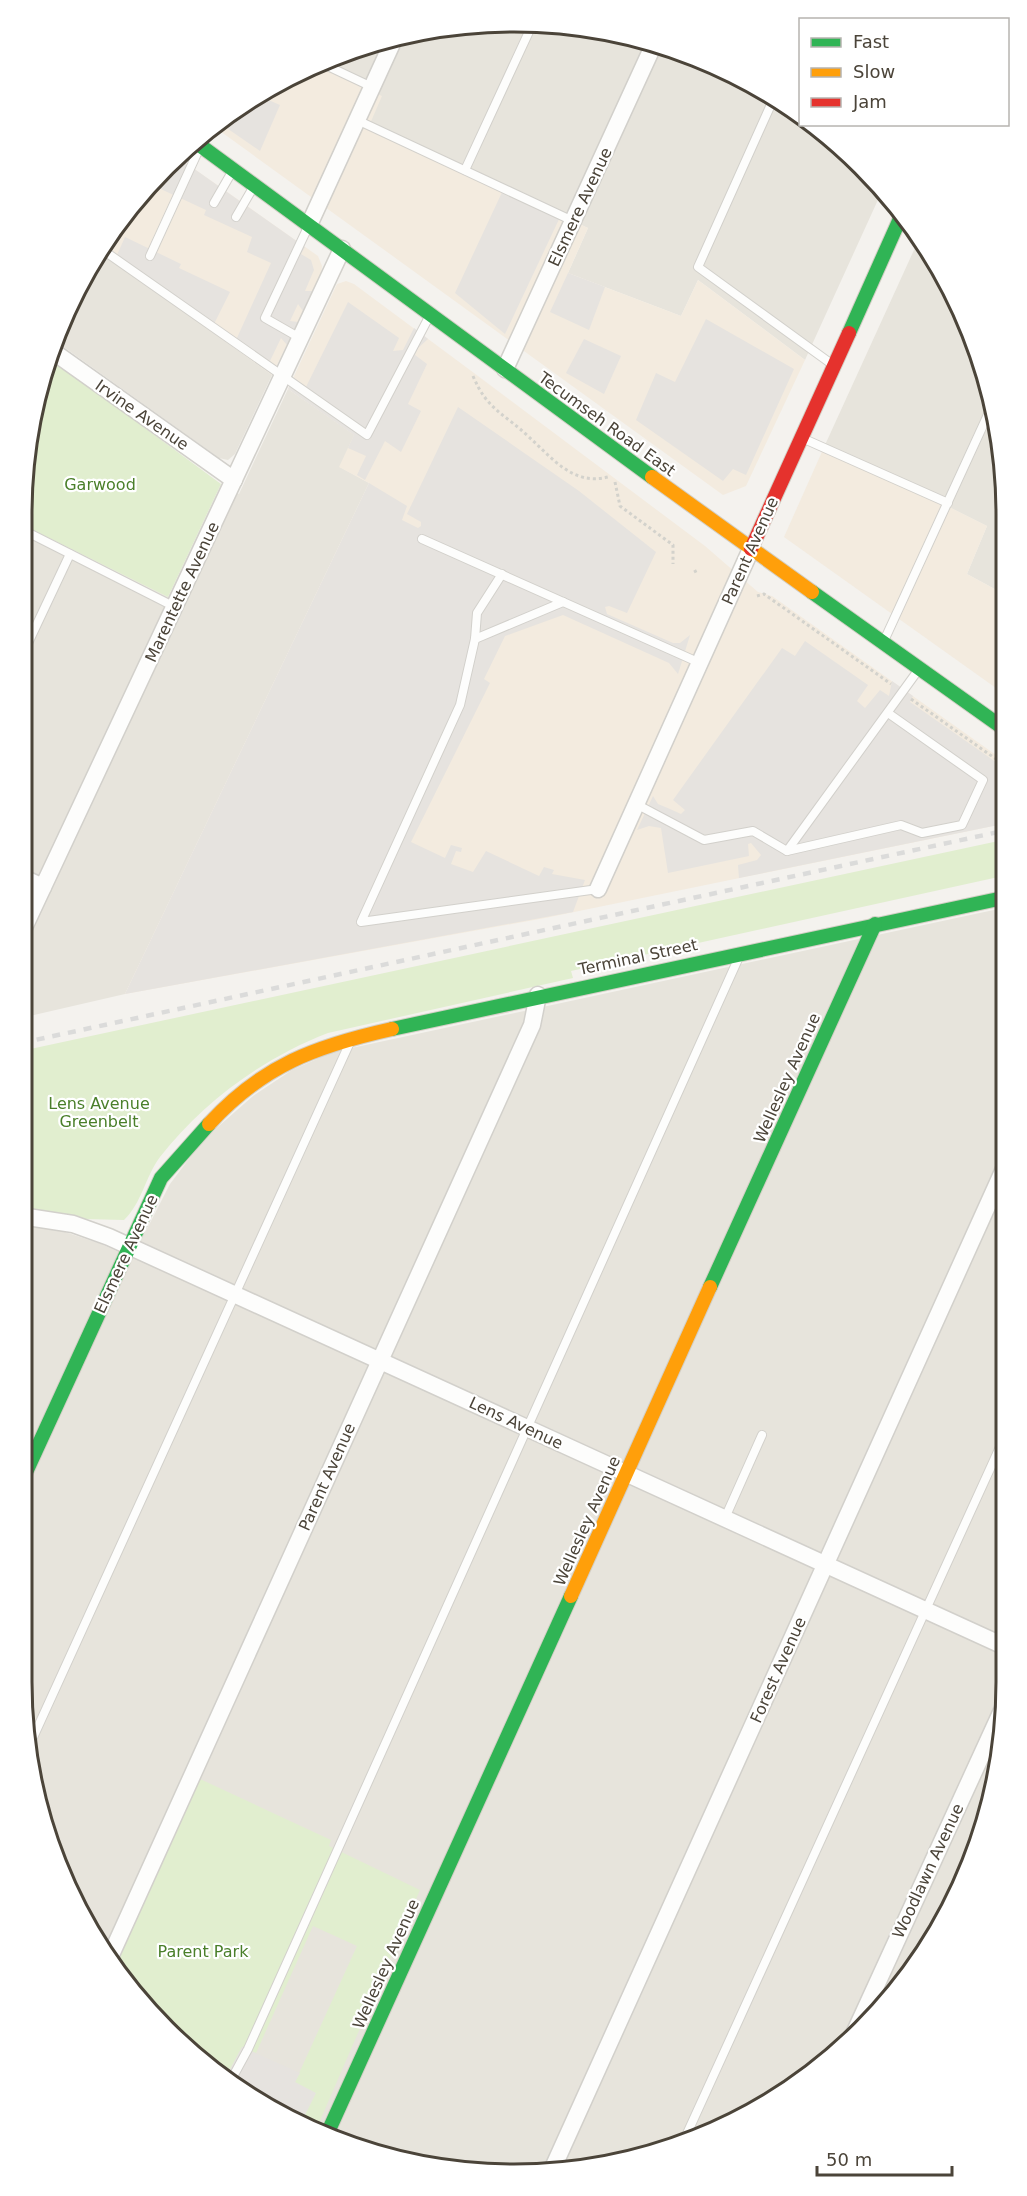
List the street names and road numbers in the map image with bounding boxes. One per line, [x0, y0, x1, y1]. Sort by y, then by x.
street label: Elsmere Avenue [544, 145, 616, 269]
street label: Tecumseh Road East [534, 367, 679, 480]
street label: Irvine Avenue [92, 376, 192, 454]
street label: Parent Avenue [718, 494, 782, 608]
street label: Marentette Avenue [141, 519, 223, 665]
street label: Terminal Street [576, 935, 699, 979]
street label: Wellesley Avenue [750, 1010, 824, 1146]
street label: Elsmere Avenue [90, 1192, 162, 1316]
street label: Lens Avenue [466, 1393, 566, 1453]
street label: Parent Avenue [295, 1420, 359, 1534]
street label: Wellesley Avenue [550, 1453, 624, 1589]
street label: Forest Avenue [746, 1614, 810, 1726]
street label: Woodlawn Avenue [888, 1801, 968, 1941]
street label: Wellesley Avenue [349, 1896, 423, 2032]

